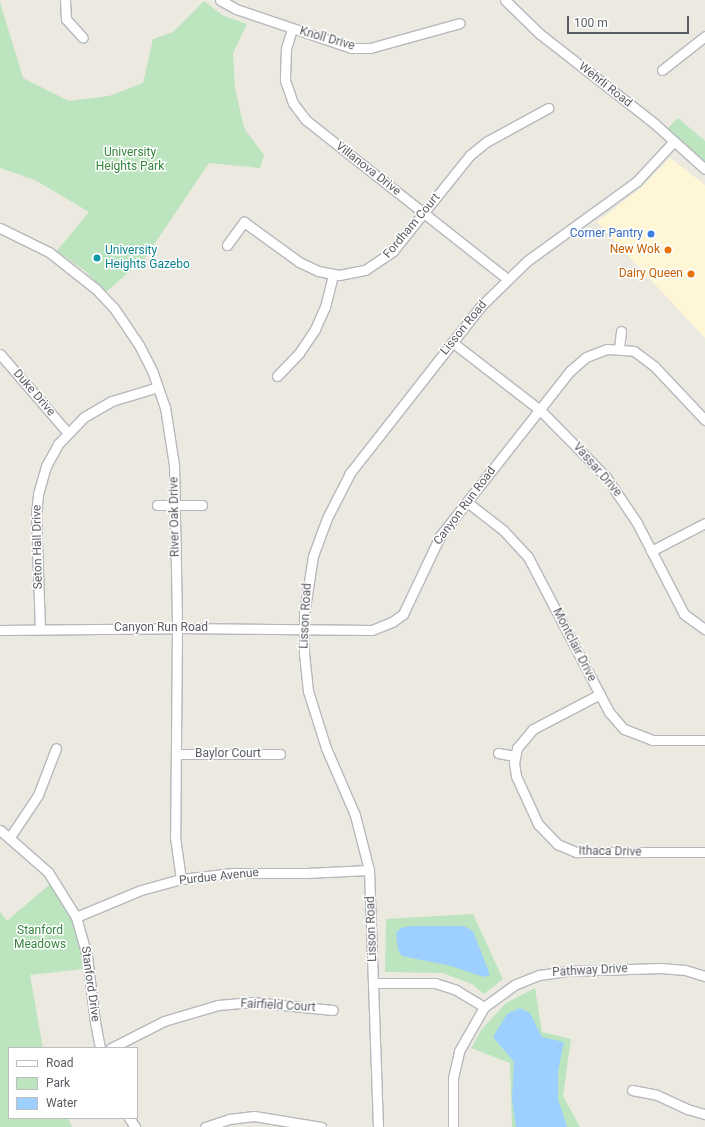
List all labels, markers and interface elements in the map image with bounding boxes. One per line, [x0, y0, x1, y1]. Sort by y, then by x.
scale bar [569, 8, 691, 34]
text: 100 m [574, 16, 608, 30]
street label: Knoll Drive [298, 24, 356, 54]
street label: Wehrli Road [575, 60, 635, 110]
street label: Villanova Drive [333, 139, 403, 199]
park label: University Heights Park [96, 146, 164, 174]
street label: Fordham Court [381, 191, 443, 261]
place label: Corner Pantry [570, 227, 643, 241]
marker: Corner Pantry [646, 229, 656, 239]
place label: New Wok [610, 243, 660, 257]
place label: University Heights Gazebo [105, 244, 190, 272]
marker: New Wok [663, 245, 673, 255]
marker: University Heights Gazebo [92, 253, 102, 263]
place label: Dairy Queen [619, 267, 683, 281]
marker: Dairy Queen [686, 269, 696, 279]
street label: Lisson Road [438, 298, 490, 358]
street label: Duke Drive [10, 367, 58, 419]
street label: Vassar Drive [570, 440, 624, 500]
street label: Canyon Run Road [431, 464, 499, 548]
street label: River Oak Drive [167, 477, 183, 557]
street label: Seton Hall Drive [30, 505, 46, 589]
street label: Lisson Road [297, 583, 315, 649]
street label: Montclair Drive [549, 606, 599, 684]
street label: Canyon Run Road [114, 621, 208, 635]
street label: Baylor Court [195, 747, 261, 761]
street label: Ithaca Drive [578, 844, 642, 860]
street label: Purdue Avenue [178, 866, 260, 888]
street label: Lisson Road [364, 896, 380, 962]
park label: Stanford Meadows [14, 924, 66, 952]
street label: Stanford Drive [78, 945, 102, 1023]
street label: Pathway Drive [552, 962, 628, 980]
street label: Fairfield Court [240, 997, 316, 1015]
legend [8, 1047, 138, 1119]
text: Road [46, 1056, 74, 1070]
text: Park [46, 1076, 70, 1090]
text: Water [46, 1096, 77, 1110]

